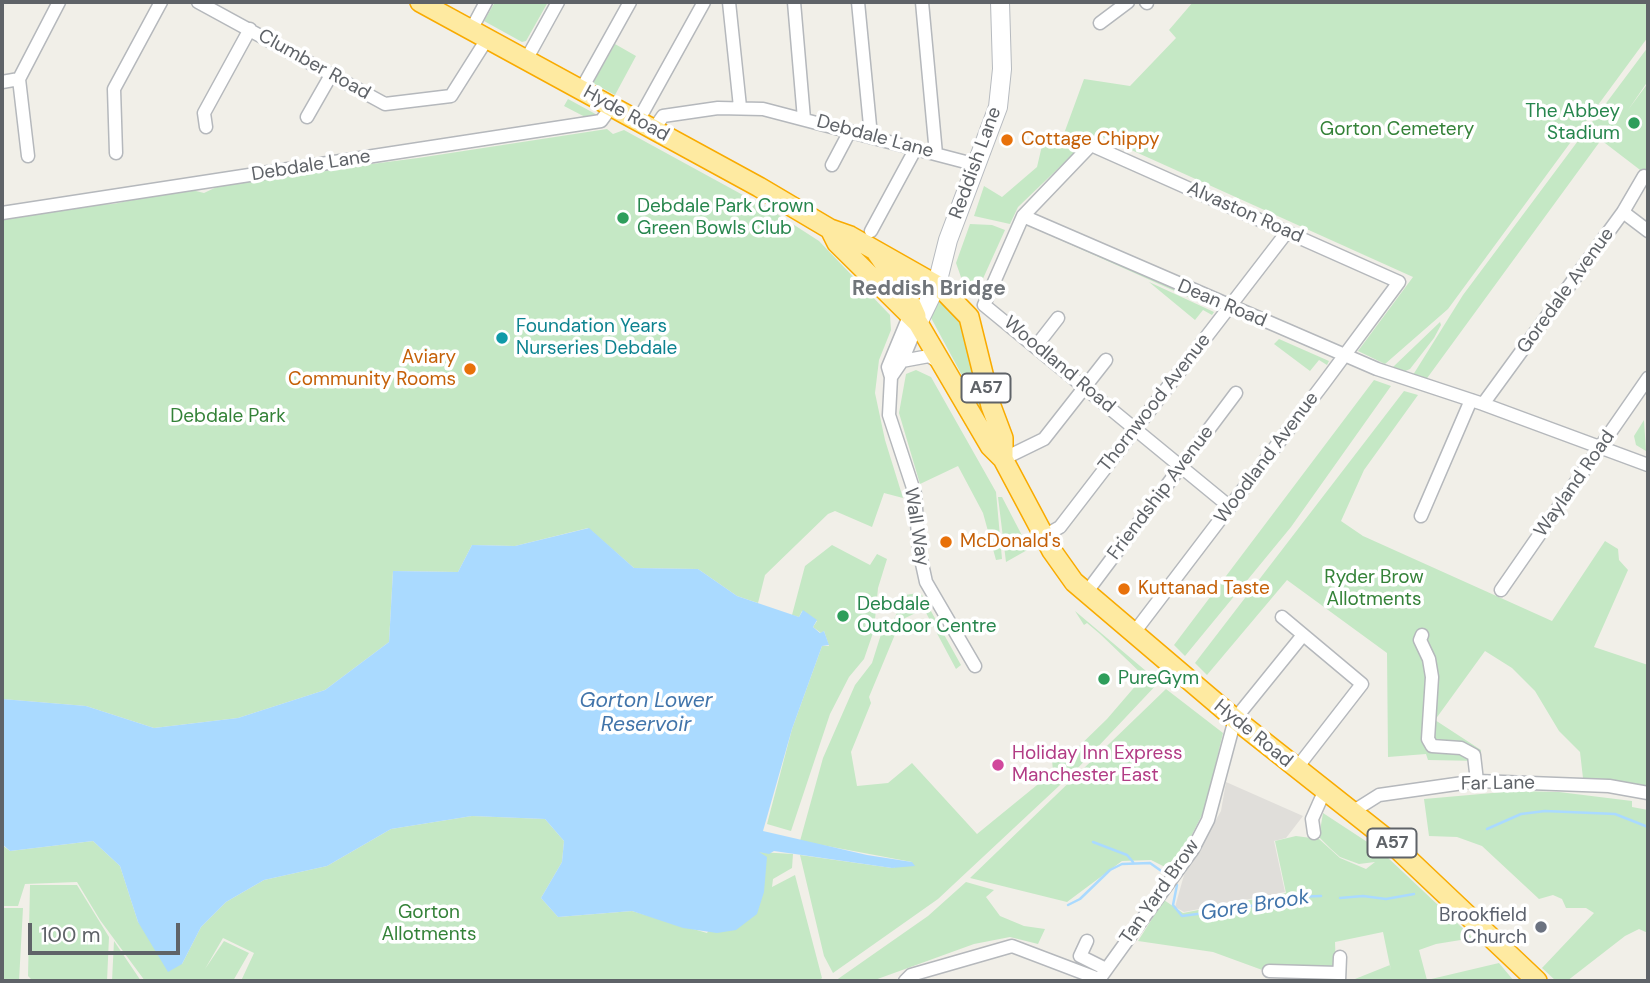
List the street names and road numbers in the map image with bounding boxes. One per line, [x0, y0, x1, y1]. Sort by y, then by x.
street label: Clumber Road [254, 25, 374, 105]
street label: Hyde Road [579, 81, 673, 147]
street label: Reddish Lane [945, 104, 1007, 222]
street label: Debdale Lane [814, 110, 936, 164]
street label: Debdale Lane [250, 145, 372, 187]
street label: Alvaston Road [1184, 177, 1306, 249]
street label: Goredale Avenue [1513, 224, 1619, 358]
street label: Dean Road [1174, 275, 1270, 333]
street label: Woodland Road [999, 312, 1119, 418]
street label: Thornwood Avenue [1094, 329, 1216, 477]
road number: A57 [962, 374, 1010, 402]
street label: Woodland Avenue [1210, 388, 1324, 528]
street label: Friendship Avenue [1103, 421, 1219, 565]
street label: Wayland Road [1530, 426, 1620, 542]
street label: Wall Way [899, 486, 933, 568]
street label: Hyde Road [1209, 695, 1297, 773]
street label: Far Lane [1461, 772, 1535, 796]
road number: A57 [1368, 828, 1416, 858]
street label: Tan Yard Brow [1115, 835, 1205, 949]

